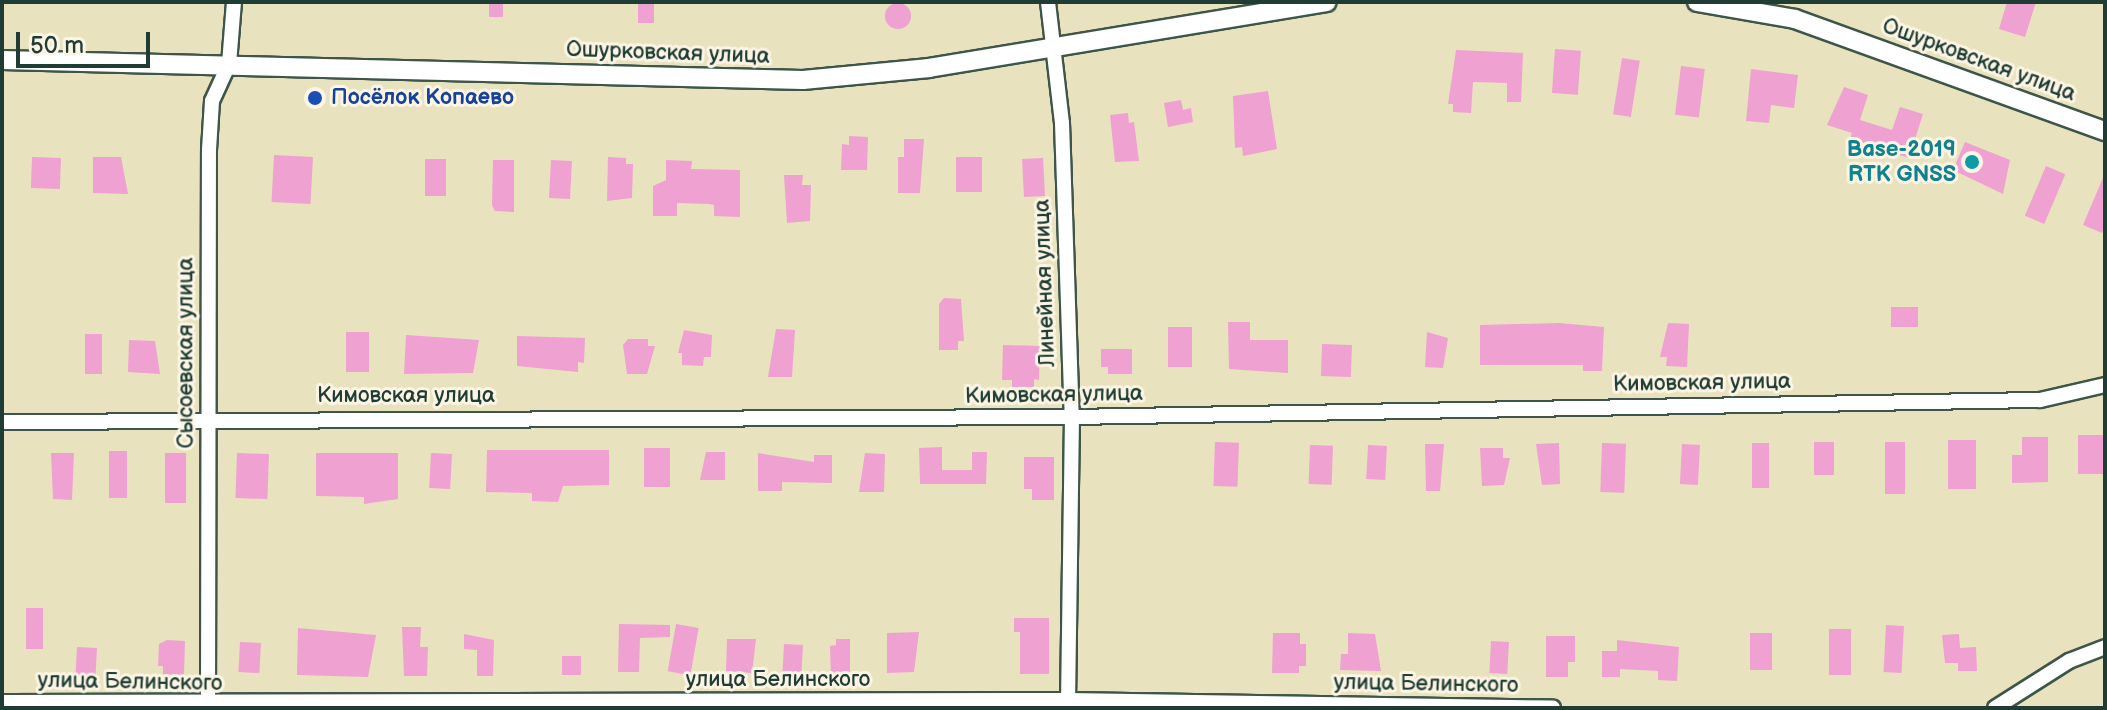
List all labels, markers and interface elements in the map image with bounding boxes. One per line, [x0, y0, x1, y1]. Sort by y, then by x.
street label: Ошурковская улица [1879, 13, 2079, 107]
scale bar [20, 16, 154, 66]
text: 50 m [30, 31, 84, 60]
street label: Ошурковская улица [566, 36, 770, 70]
place label: Посёлок Копаево [331, 85, 514, 111]
marker: Посёлок Копаево [306, 89, 324, 107]
place label: Base-2019 RTK GNSS [1847, 136, 1956, 188]
marker: Base-2019 RTK GNSS [1963, 153, 1981, 171]
street label: Линейная улица [1029, 199, 1061, 367]
street label: Сысоевская улица [173, 258, 199, 448]
street label: Кимовская улица [1613, 368, 1791, 398]
street label: Кимовская улица [965, 380, 1143, 410]
street label: Кимовская улица [317, 383, 495, 409]
street label: улица Белинского [37, 667, 223, 697]
street label: улица Белинского [686, 667, 870, 693]
street label: улица Белинского [1333, 669, 1519, 699]

